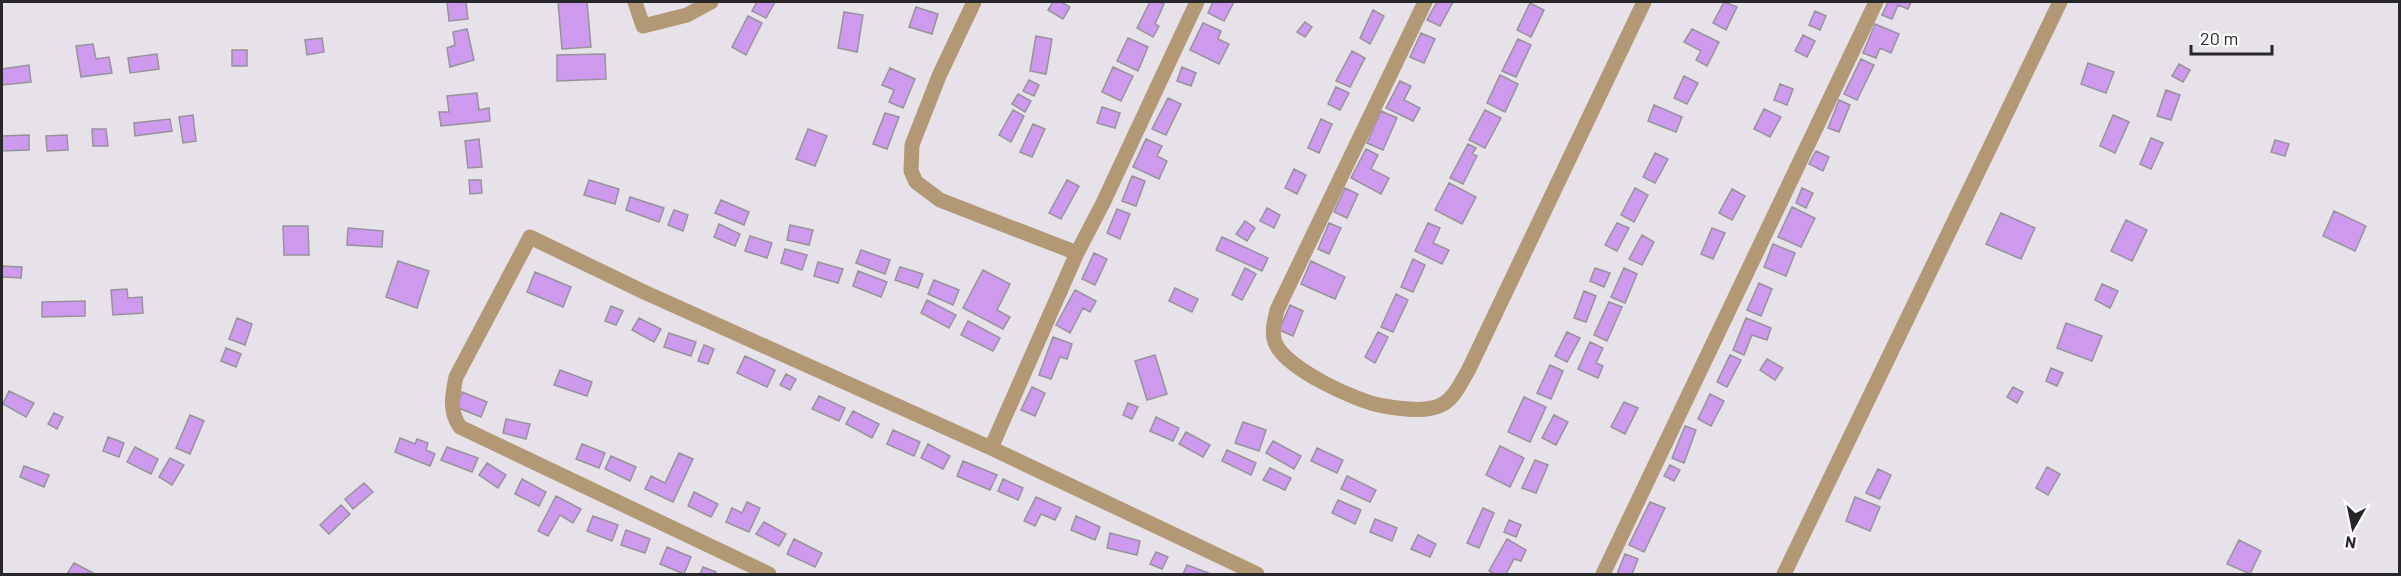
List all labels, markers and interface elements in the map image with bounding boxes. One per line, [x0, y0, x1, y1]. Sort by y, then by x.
scale bar [2191, 18, 2272, 56]
text: 20 m [2200, 27, 2238, 49]
north arrow [2323, 498, 2383, 558]
text: N [2344, 533, 2357, 554]

